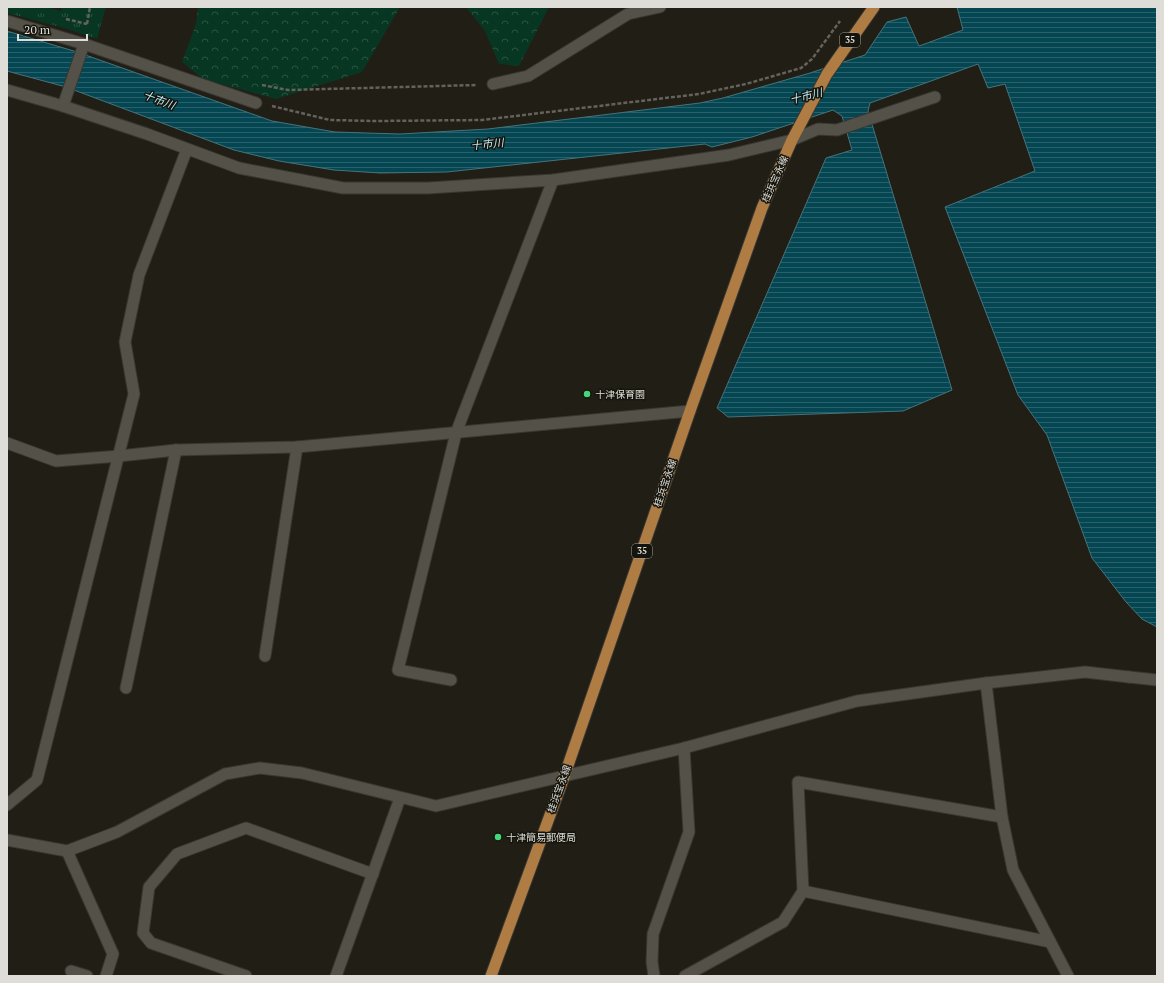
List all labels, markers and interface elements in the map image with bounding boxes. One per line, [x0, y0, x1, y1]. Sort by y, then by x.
scale bar [18, 16, 87, 42]
text: 20 m [24, 22, 51, 37]
road number: 35 [840, 33, 860, 47]
water label: 十市川 [788, 85, 825, 107]
water label: 十市川 [141, 88, 178, 113]
water label: 十市川 [470, 135, 505, 153]
street label: 桂浜宝永線 [759, 154, 791, 204]
place label: 十津保育園 [595, 388, 645, 401]
marker: 十津保育園 [582, 389, 592, 399]
street label: 桂浜宝永線 [651, 457, 679, 509]
road number: 35 [632, 544, 652, 558]
street label: 桂浜宝永線 [544, 763, 574, 815]
place label: 十津簡易郵便局 [506, 831, 576, 844]
marker: 十津簡易郵便局 [493, 832, 503, 842]

